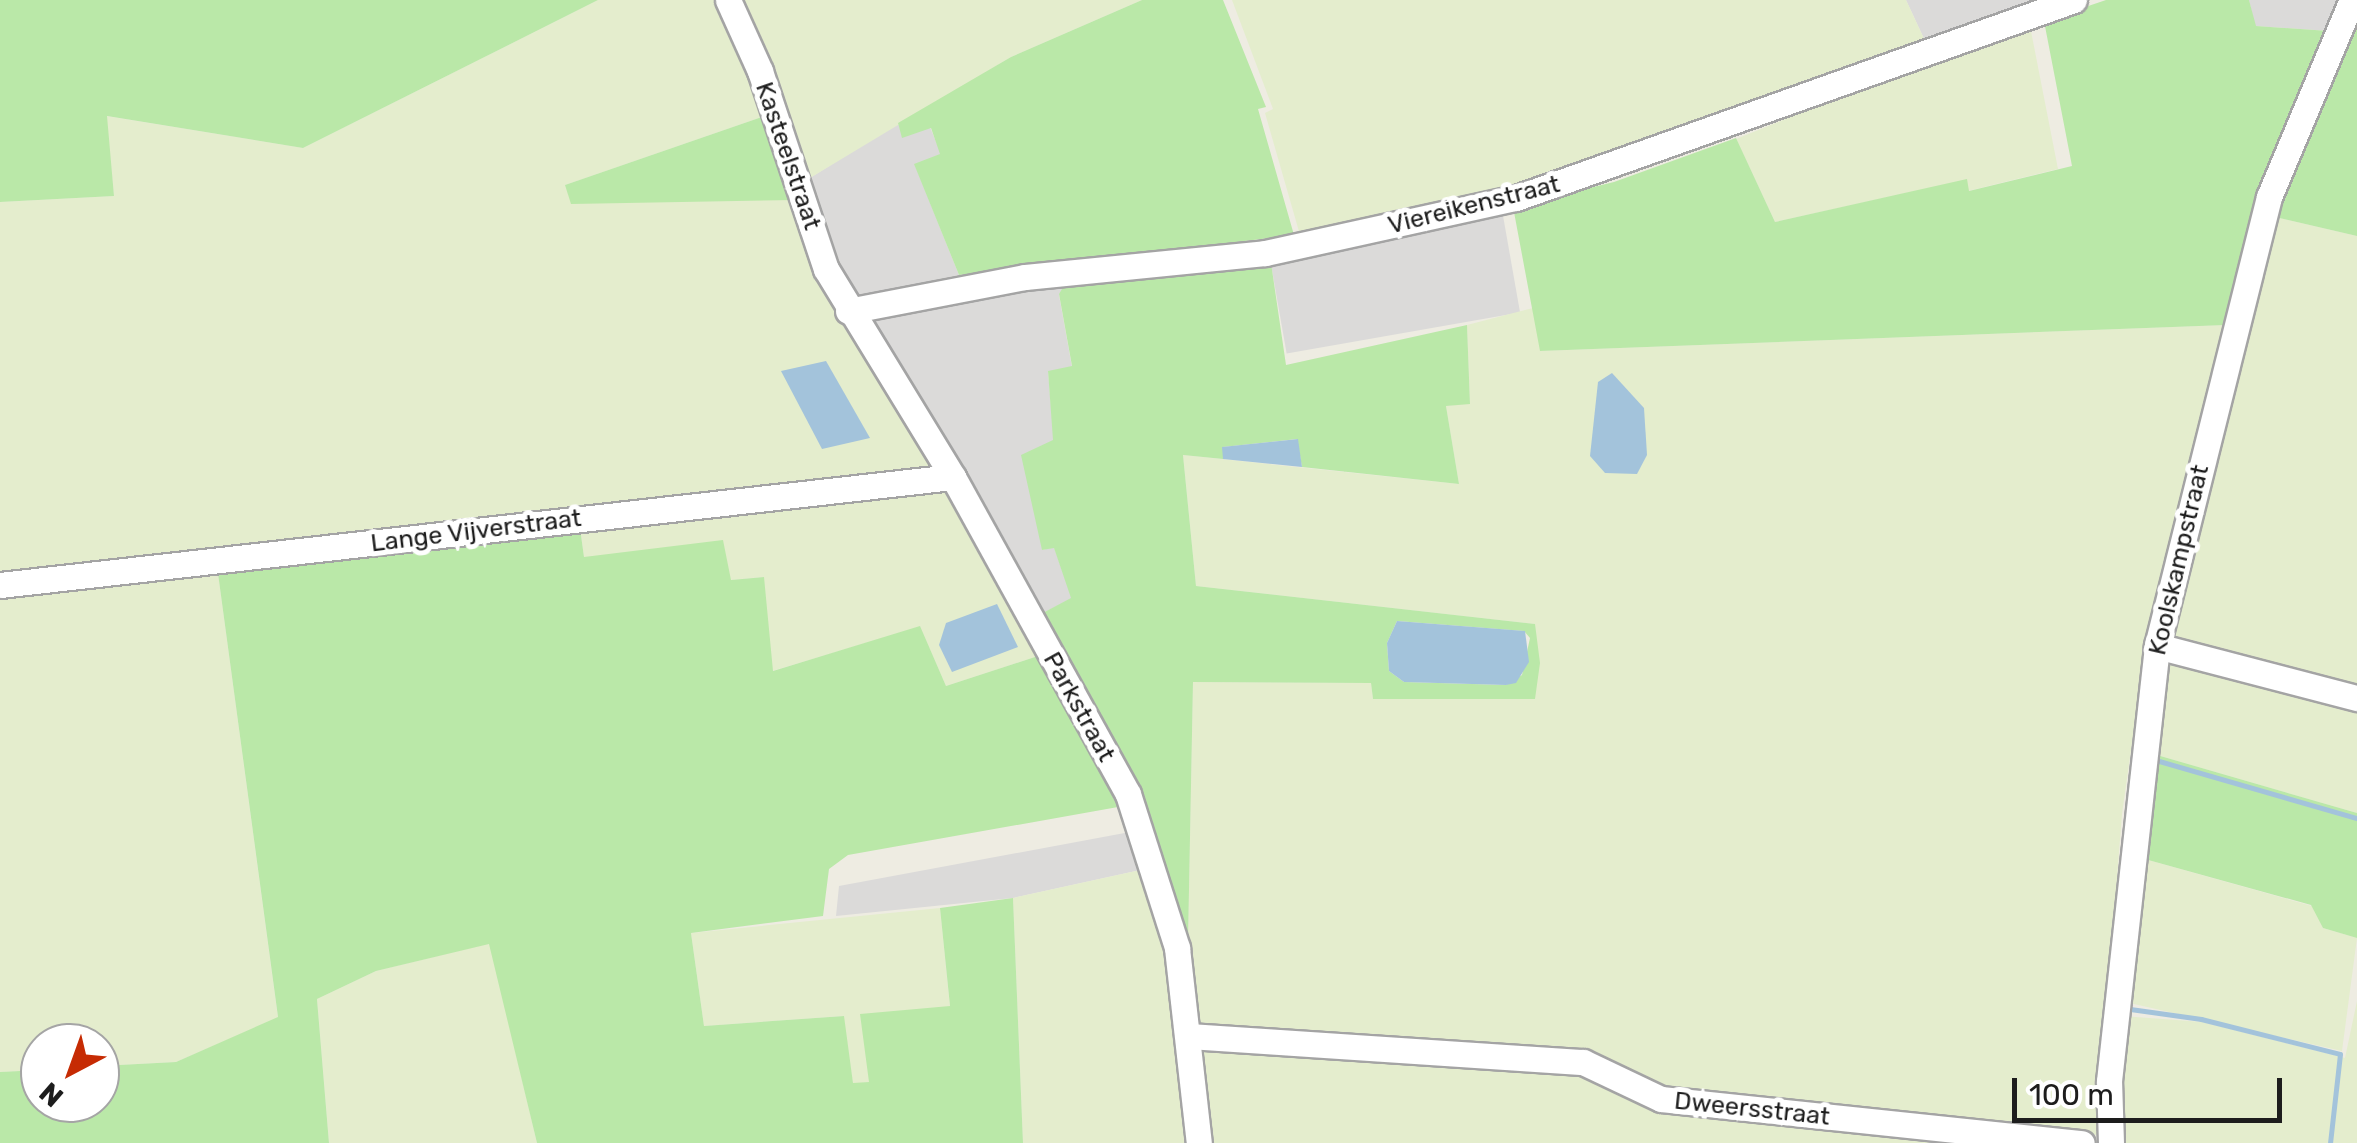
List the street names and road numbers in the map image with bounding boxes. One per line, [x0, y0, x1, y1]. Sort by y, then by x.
street label: Kasteelstraat [749, 78, 827, 234]
street label: Viereikenstraat [1385, 169, 1563, 241]
street label: Koolskampstraat [2143, 462, 2215, 658]
street label: Lange Vijverstraat [369, 503, 583, 559]
street label: Parkstraat [1037, 647, 1121, 767]
street label: Dweersstraat [1673, 1086, 1831, 1132]

